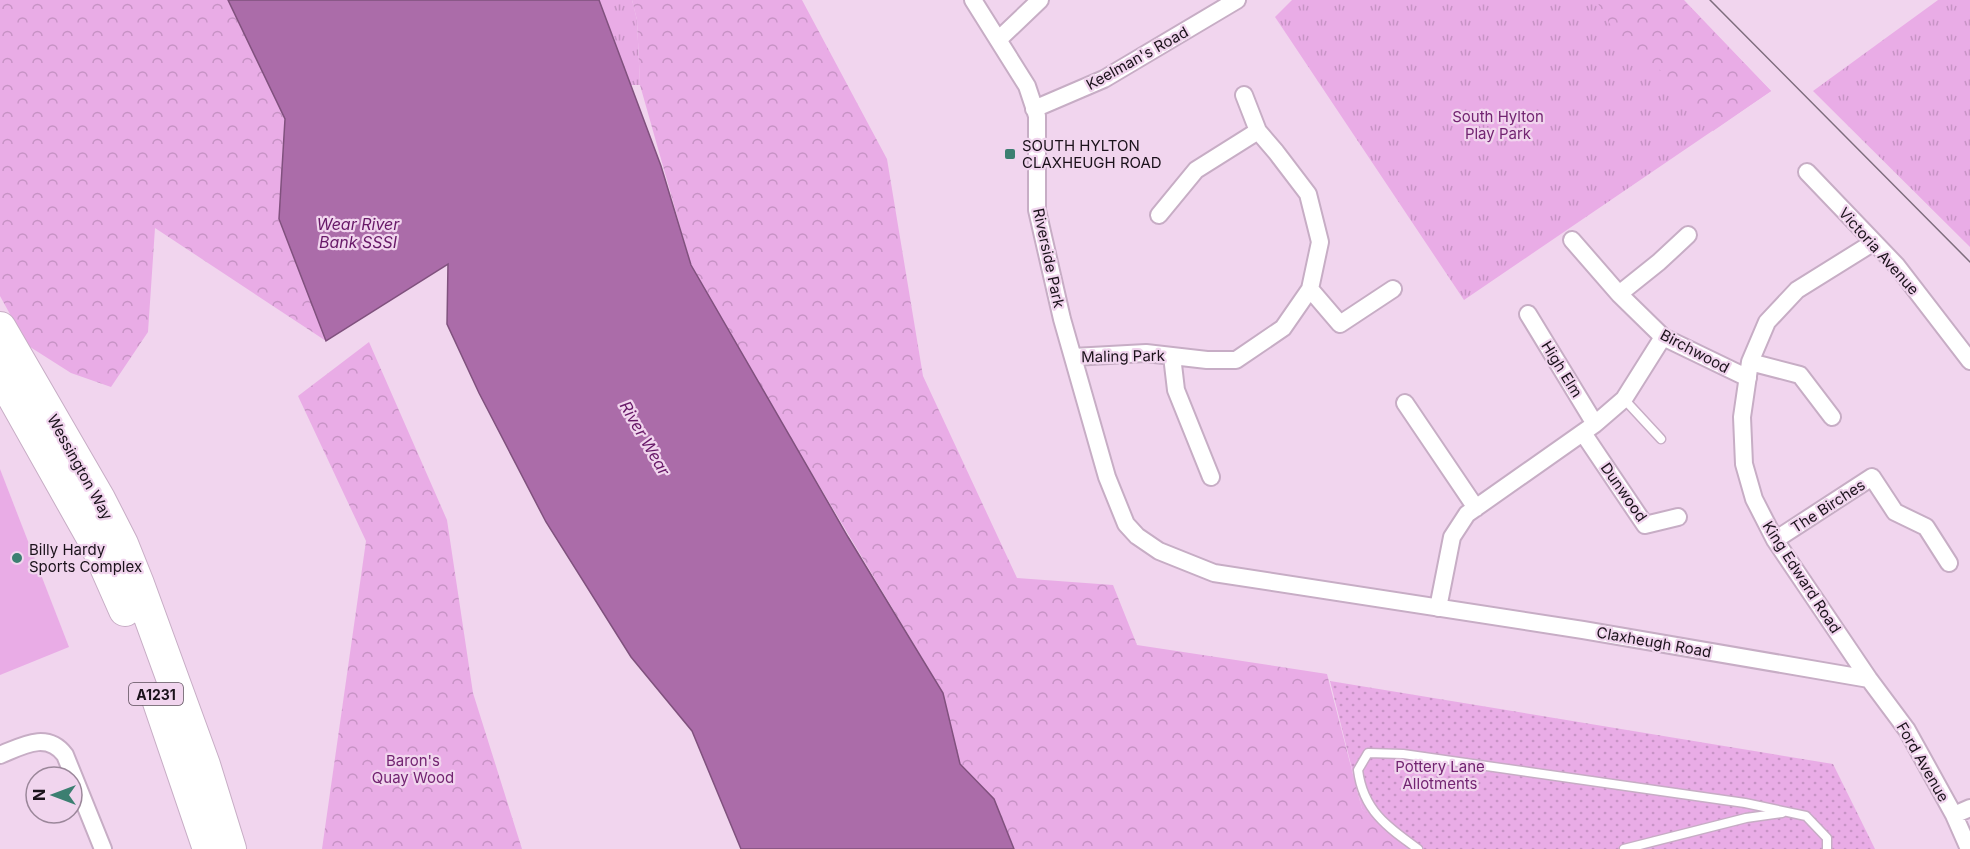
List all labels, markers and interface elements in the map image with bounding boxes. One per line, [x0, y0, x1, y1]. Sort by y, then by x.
street label: Keelman's Road [1083, 22, 1191, 94]
park label: South Hylton Play Park [1452, 107, 1544, 143]
place label: SOUTH HYLTON CLAXHEUGH ROAD [1022, 136, 1162, 172]
marker: SOUTH HYLTON CLAXHEUGH ROAD [1003, 147, 1017, 161]
street label: Victoria Avenue [1835, 203, 1923, 299]
street label: Riverside Park [1029, 206, 1069, 310]
water label: Wear River Bank SSSI [317, 214, 400, 252]
street label: Birchwood [1657, 325, 1733, 377]
street label: High Elm [1537, 337, 1587, 401]
street label: Maling Park [1081, 346, 1166, 366]
water label: River Wear [616, 397, 675, 480]
street label: Wessington Way [43, 411, 117, 524]
street label: Dunwood [1597, 459, 1651, 525]
street label: The Birches [1787, 475, 1869, 537]
street label: King Edward Road [1759, 517, 1845, 637]
place label: Billy Hardy Sports Complex [29, 540, 142, 576]
marker: Billy Hardy Sports Complex [10, 551, 24, 565]
street label: Claxheugh Road [1595, 623, 1713, 661]
road number: A1231 [129, 683, 183, 705]
street label: Ford Avenue [1893, 719, 1953, 805]
park label: Baron's Quay Wood [372, 751, 454, 787]
park label: Pottery Lane Allotments [1395, 757, 1485, 793]
north arrow [24, 765, 84, 825]
text: N [29, 789, 49, 801]

